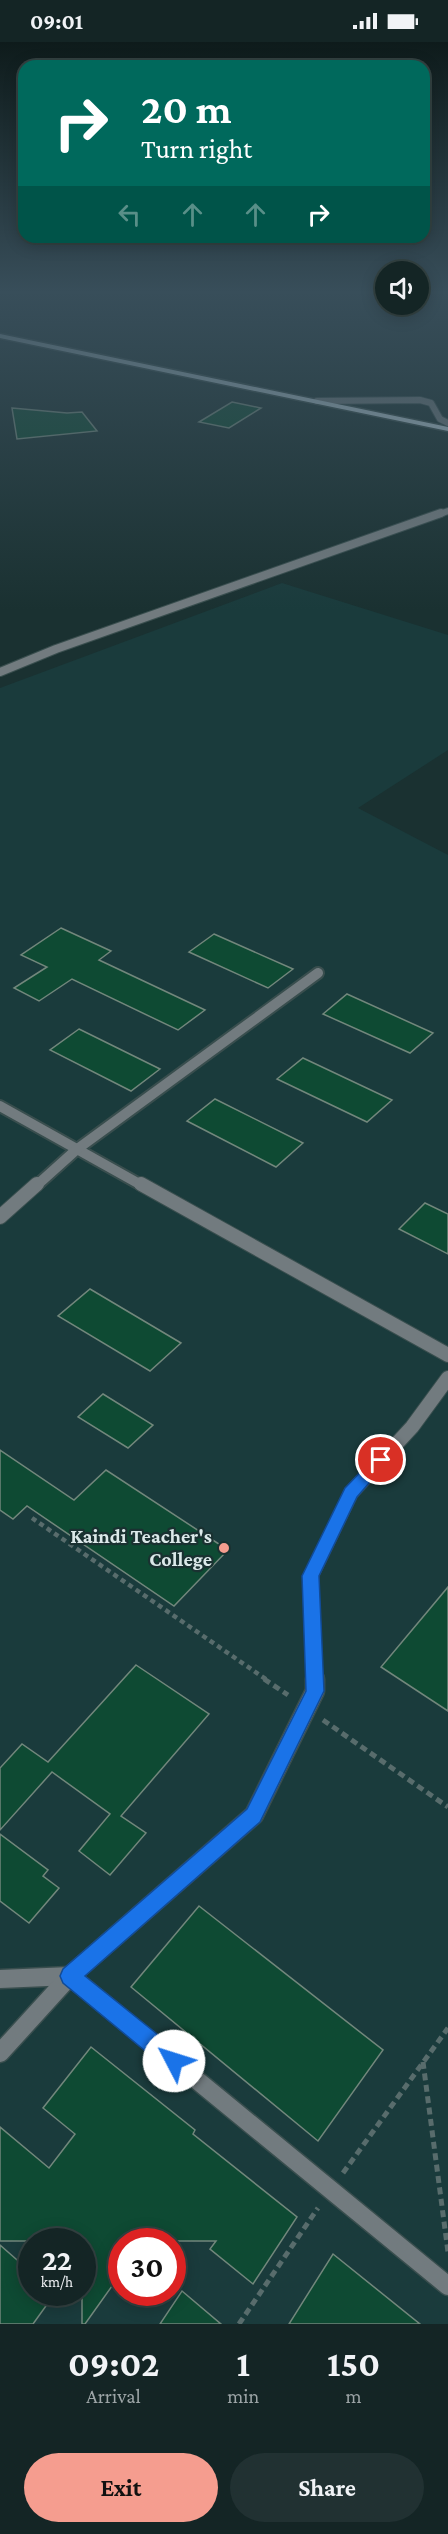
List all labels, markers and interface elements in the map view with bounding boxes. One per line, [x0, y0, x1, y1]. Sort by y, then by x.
text: 09:01 [30, 9, 83, 34]
icon: right [42, 84, 120, 162]
text: 20 m [141, 85, 232, 132]
text: Turn right [141, 134, 252, 164]
icon: left [113, 198, 146, 231]
icon: ahead [176, 198, 209, 231]
icon: ahead [239, 198, 272, 231]
icon: right [302, 198, 335, 231]
map controls [375, 261, 429, 315]
button: sound [375, 261, 429, 315]
pin [355, 1434, 406, 1485]
icon: arrive [364, 1443, 397, 1476]
place label: Kaindi Teacher's College [70, 1525, 212, 1570]
marker: Kaindi Teacher's College [217, 1541, 231, 1555]
position arrow [142, 2029, 206, 2093]
speed limit sign: 30 [108, 2228, 186, 2306]
text: 22 [42, 2243, 72, 2276]
text: km/h [41, 2274, 73, 2290]
text: 09:02 [68, 2344, 159, 2384]
text: 1 [236, 2344, 250, 2384]
text: 150 [327, 2344, 380, 2384]
text: Arrival [86, 2385, 141, 2407]
text: min [227, 2385, 259, 2407]
text: m [346, 2385, 362, 2407]
button: Exit [24, 2453, 218, 2522]
button: Share [230, 2453, 424, 2522]

